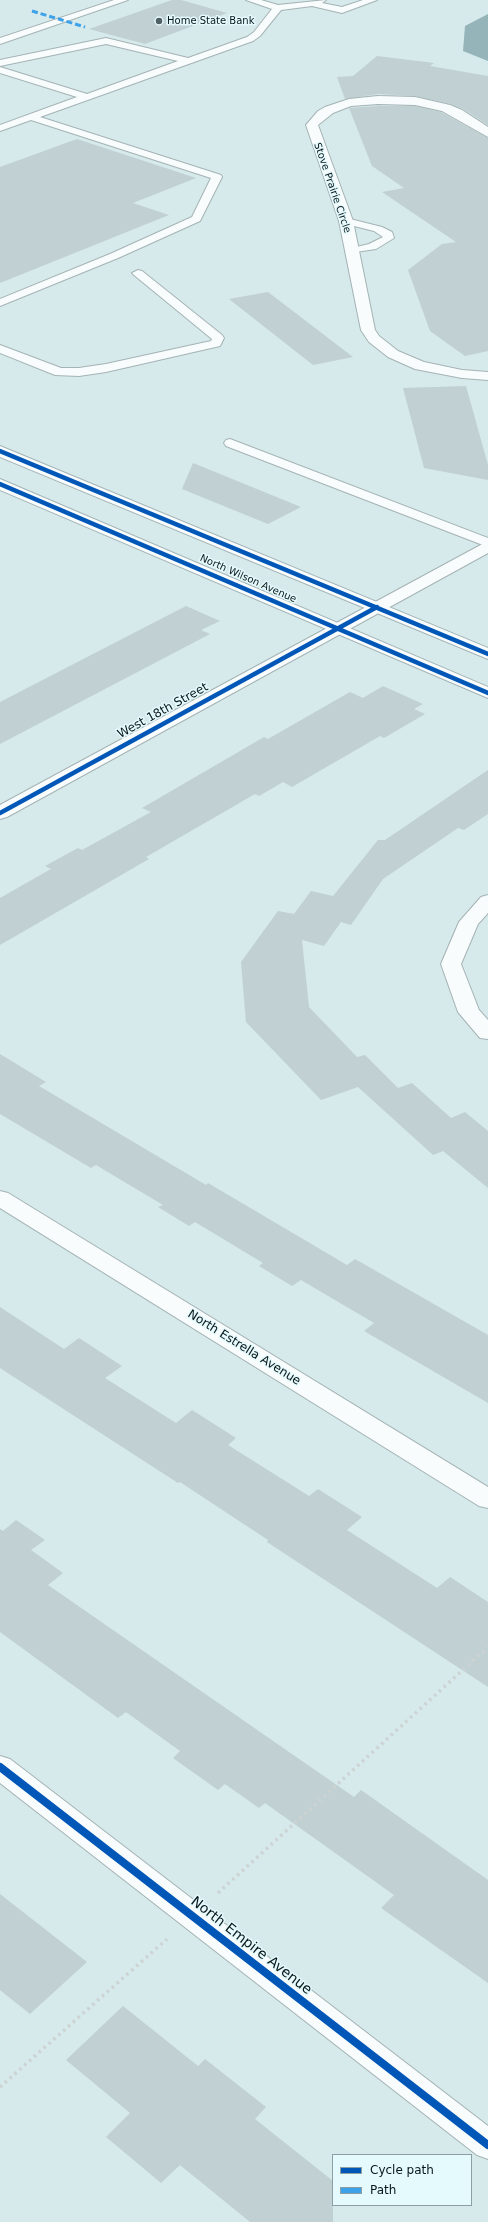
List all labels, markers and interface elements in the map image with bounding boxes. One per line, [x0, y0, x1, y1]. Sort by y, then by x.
place label: Home State Bank [167, 15, 254, 27]
marker: Home State Bank [154, 16, 164, 26]
street label: Stove Prairie Circle [311, 141, 353, 235]
street label: North Wilson Avenue [198, 552, 298, 606]
street label: West 18th Street [115, 680, 211, 742]
street label: North Estrella Avenue [185, 1307, 303, 1389]
street label: North Empire Avenue [187, 1893, 315, 1999]
legend [332, 2154, 472, 2206]
text: Cycle path [370, 2163, 434, 2177]
text: Path [370, 2183, 396, 2197]

